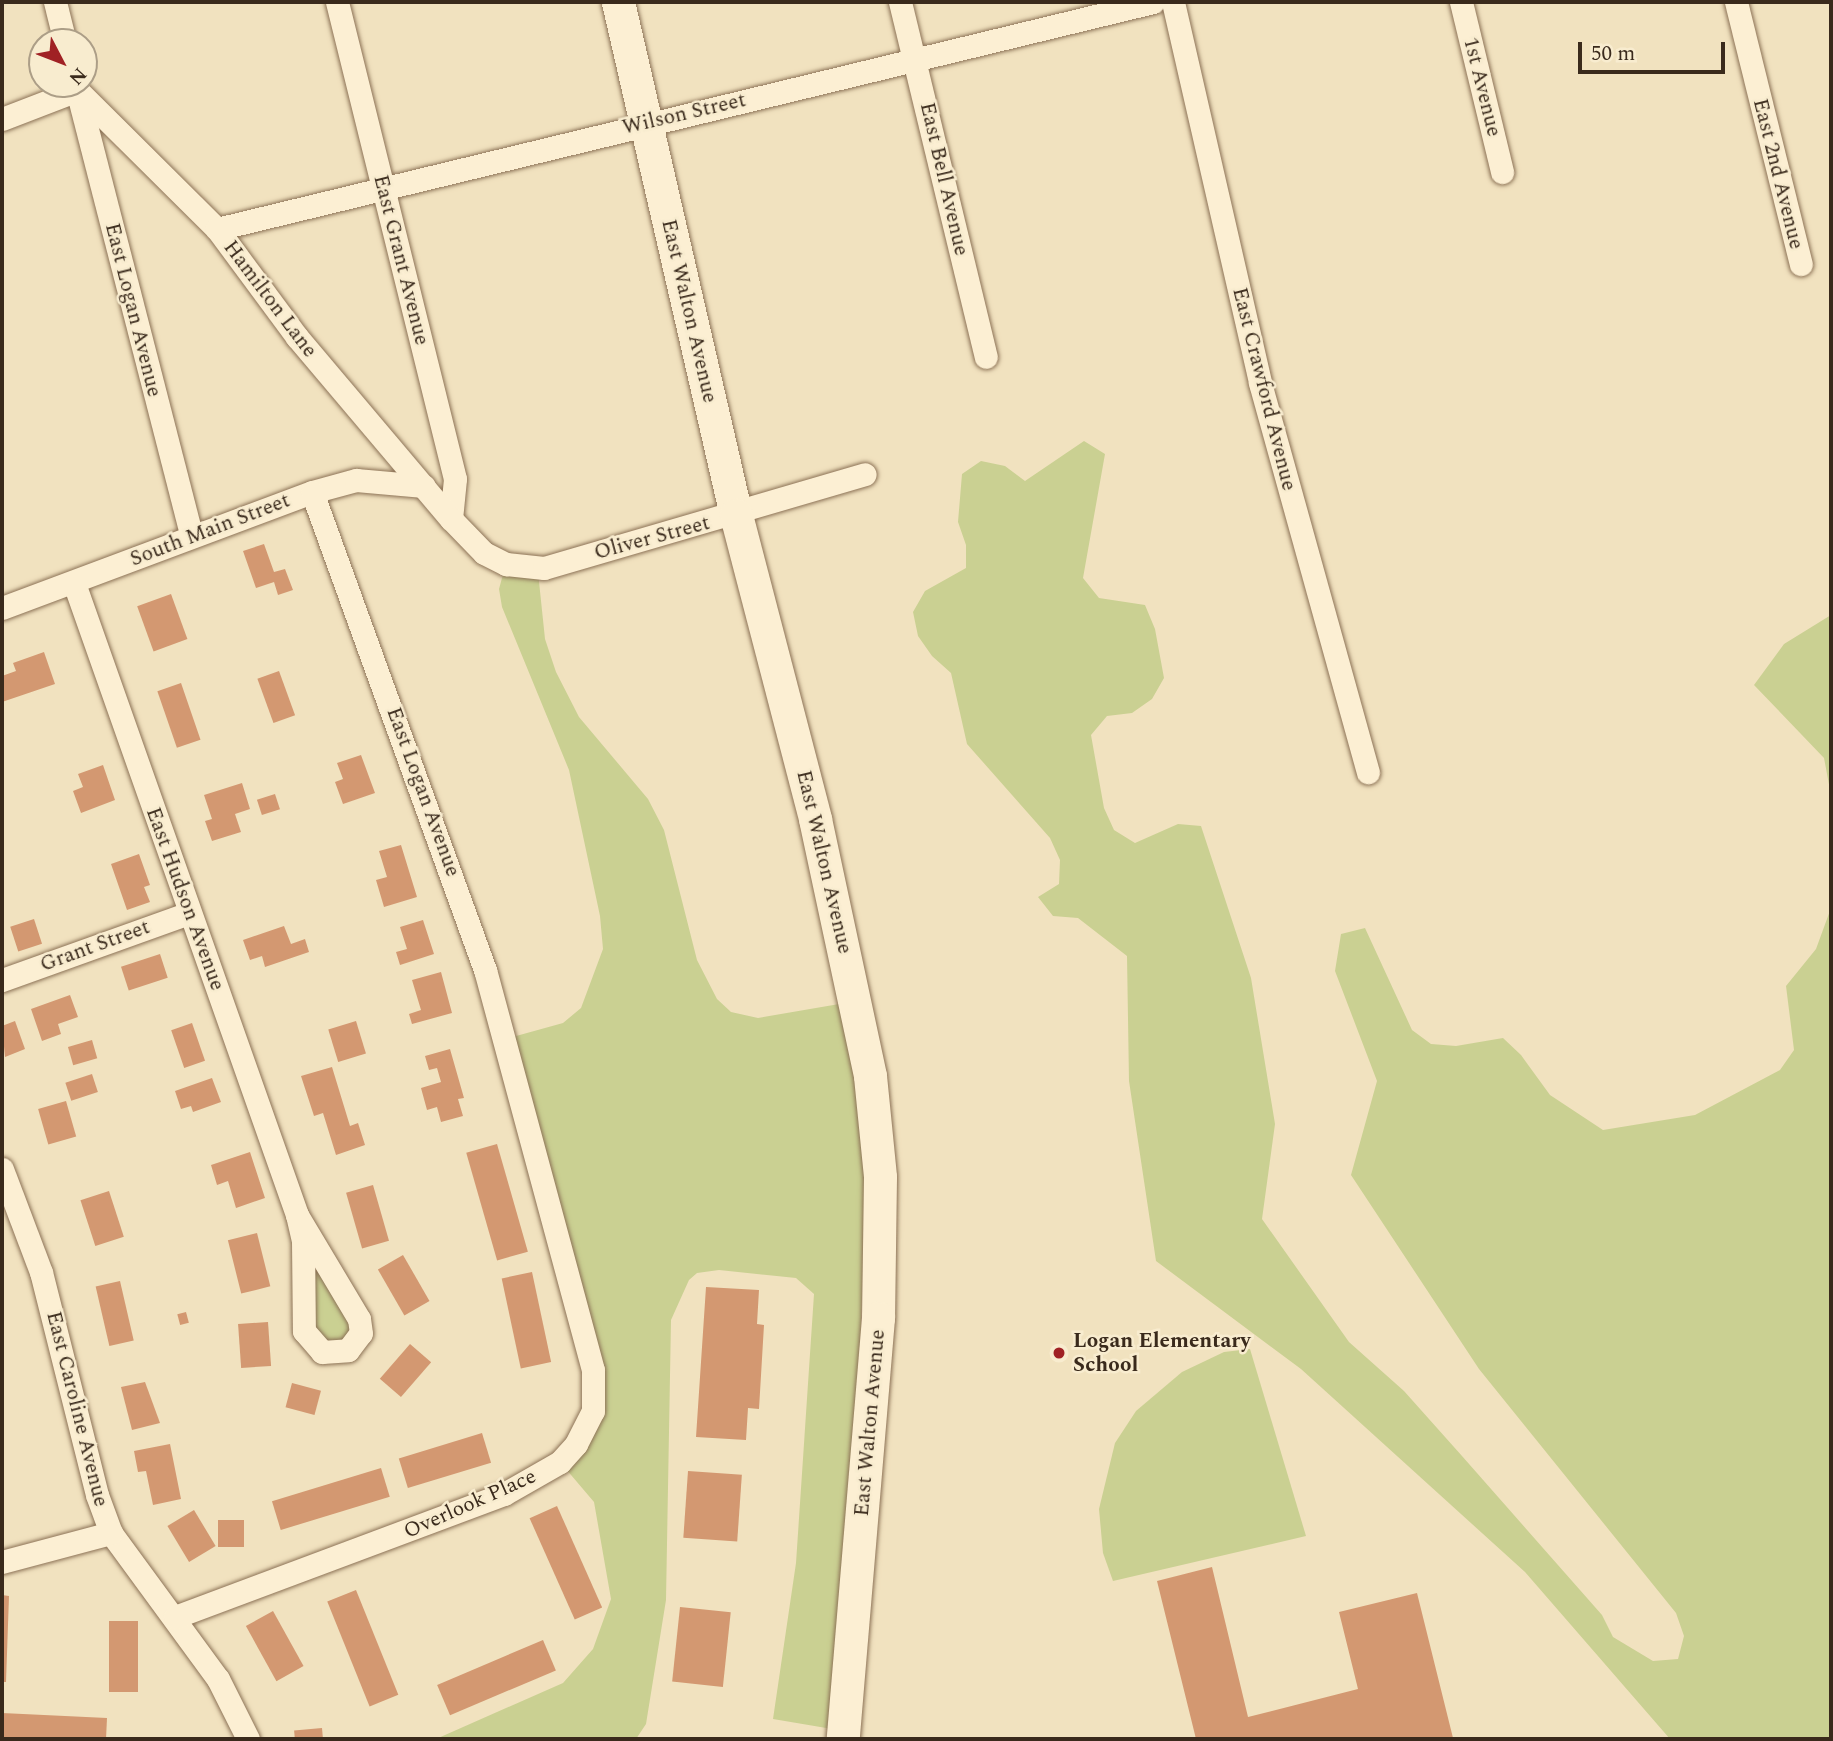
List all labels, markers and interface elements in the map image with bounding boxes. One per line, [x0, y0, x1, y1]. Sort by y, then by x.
north arrow [28, 28, 98, 98]
scale bar [1581, 28, 1728, 72]
street label: 1st Avenue [1458, 35, 1506, 139]
text: 50 m [1591, 38, 1635, 70]
text: N [62, 61, 93, 92]
street label: Wilson Street [620, 88, 748, 140]
street label: East 2nd Avenue [1747, 96, 1809, 252]
street label: East Bell Avenue [914, 100, 974, 258]
street label: East Grant Avenue [368, 172, 434, 348]
street label: East Walton Avenue [656, 217, 722, 405]
street label: East Logan Avenue [99, 220, 167, 400]
street label: Hamilton Lane [218, 235, 322, 363]
street label: East Crawford Avenue [1227, 285, 1301, 493]
street label: South Main Street [127, 488, 293, 572]
street label: Oliver Street [591, 510, 713, 566]
street label: East Logan Avenue [381, 704, 465, 880]
street label: East Walton Avenue [791, 768, 857, 956]
street label: East Hudson Avenue [140, 804, 230, 994]
street label: Grant Street [37, 915, 153, 977]
street label: East Caroline Avenue [41, 1309, 113, 1509]
street label: East Walton Avenue [849, 1328, 891, 1518]
place label: Logan Elementary School [1073, 1328, 1250, 1378]
marker: Logan Elementary School [1051, 1345, 1067, 1361]
street label: Overlook Place [400, 1464, 540, 1544]

